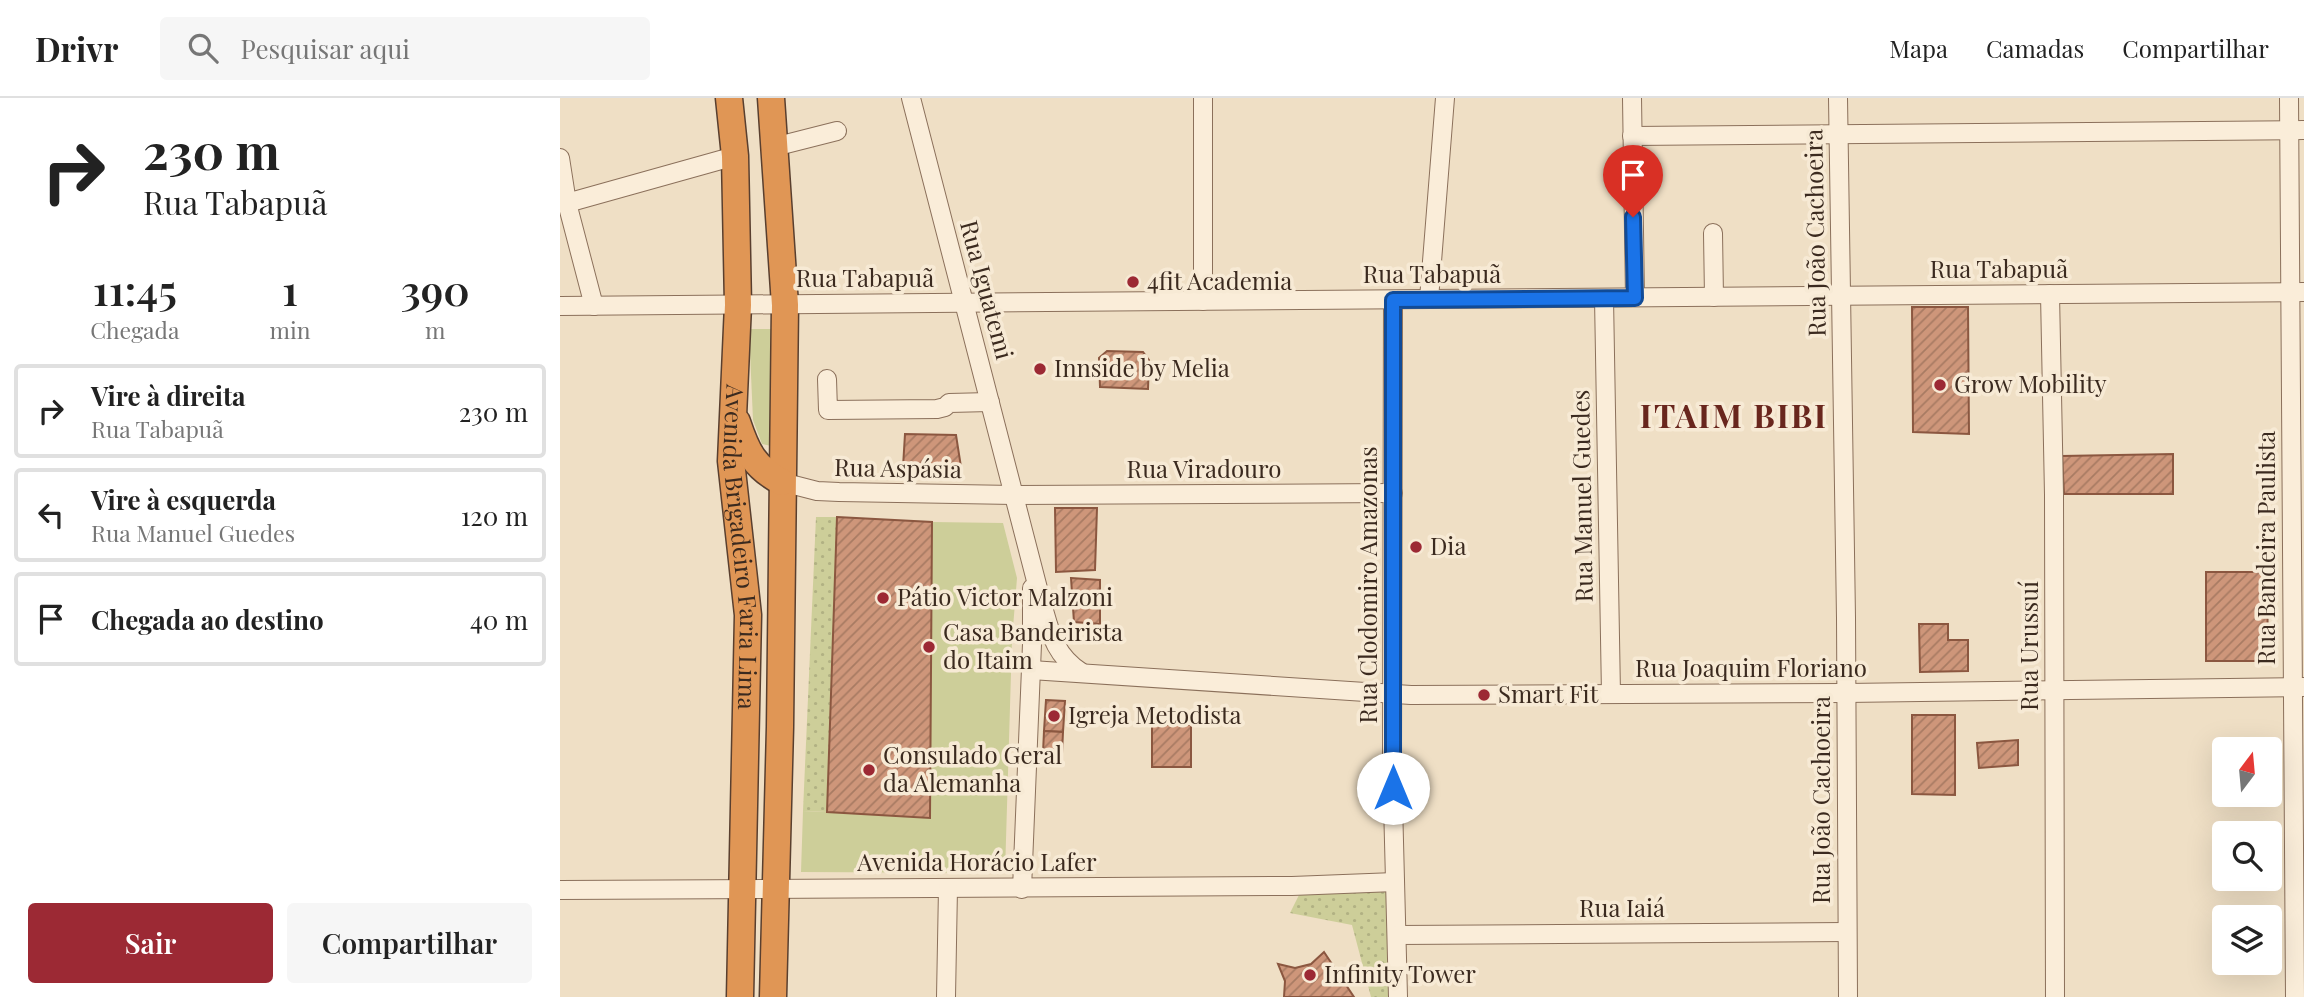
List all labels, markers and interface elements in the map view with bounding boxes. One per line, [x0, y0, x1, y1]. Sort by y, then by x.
search box [160, 17, 650, 80]
text: Drivr [35, 26, 118, 70]
icon: search [184, 29, 222, 67]
text: Pesquisar aqui [240, 31, 410, 66]
text: Mapa [1889, 32, 1948, 64]
text: Camadas [1986, 32, 2084, 64]
text: Compartilhar [2122, 32, 2269, 64]
text: 230 m [143, 117, 280, 182]
icon: right [28, 126, 119, 217]
street label: Rua João Cachoeira [1796, 129, 1832, 337]
pin [1603, 145, 1663, 217]
icon: arrive [1614, 156, 1652, 194]
text: Rua Tabapuã [143, 180, 328, 223]
street label: Rua Iguatemi [954, 216, 1022, 363]
street label: Rua Tabapuã [1930, 252, 2068, 284]
street label: Rua Tabapuã [1363, 257, 1501, 289]
text: 11:45 [93, 261, 177, 317]
text: 1 [282, 261, 298, 317]
text: 390 [401, 261, 470, 317]
street label: Rua Tabapuã [796, 261, 934, 293]
place label: 4fit Academia [1147, 264, 1292, 296]
marker: 4fit Academia [1125, 274, 1141, 290]
text: Chegada [90, 314, 179, 345]
text: min [270, 314, 311, 345]
text: m [425, 314, 445, 345]
place label: Innside by Melia [1054, 351, 1230, 383]
marker: Innside by Melia [1032, 361, 1048, 377]
place label: Grow Mobility [1954, 367, 2107, 399]
marker: Grow Mobility [1932, 377, 1948, 393]
text: Vire à direita [91, 378, 246, 413]
street label: Avenida Brigadeiro Faria Lima [717, 383, 766, 710]
street label: Rua Manuel Guedes [1563, 389, 1599, 603]
icon: right [32, 392, 70, 430]
district label: ITAIM BIBI [1640, 393, 1828, 436]
text: 230 m [459, 394, 528, 429]
text: Rua Tabapuã [91, 413, 224, 444]
street label: Rua Bandeira Paulista [2249, 431, 2281, 665]
street label: Rua Clodomiro Amazonas [1351, 446, 1383, 724]
street label: Rua Aspásia [834, 450, 962, 484]
street label: Rua Viradouro [1127, 452, 1281, 484]
text: Vire à esquerda [91, 482, 276, 517]
icon: left [32, 496, 70, 534]
text: 120 m [461, 498, 528, 533]
text: Rua Manuel Guedes [91, 517, 295, 548]
place label: Dia [1430, 529, 1466, 561]
marker: Dia [1408, 539, 1424, 555]
place label: Pátio Victor Malzoni [897, 580, 1113, 612]
street label: Rua Urussuí [2012, 581, 2044, 711]
marker: Pátio Victor Malzoni [875, 590, 891, 606]
icon: arrive [32, 600, 70, 638]
text: Chegada ao destino [91, 602, 324, 637]
text: 40 m [470, 602, 528, 637]
place label: Casa Bandeirista do Itaim [943, 615, 1123, 675]
marker: Casa Bandeirista do Itaim [921, 639, 937, 655]
street label: Rua Joaquim Floriano [1635, 651, 1867, 683]
place label: Smart Fit [1498, 677, 1599, 709]
marker: Smart Fit [1476, 687, 1492, 703]
street label: Rua João Cachoeira [1804, 696, 1836, 904]
place label: Igreja Metodista [1068, 698, 1241, 730]
marker: Igreja Metodista [1046, 708, 1062, 724]
north arrow [2212, 737, 2282, 807]
map controls [2212, 737, 2282, 975]
place label: Consulado Geral da Alemanha [883, 738, 1062, 798]
position arrow [1356, 751, 1430, 825]
marker: Consulado Geral da Alemanha [861, 762, 877, 778]
button: search [2212, 821, 2282, 891]
street label: Avenida Horácio Lafer [856, 845, 1097, 877]
street label: Rua Iaiá [1579, 891, 1665, 923]
button: Sair [28, 903, 273, 983]
button: Compartilhar [287, 903, 532, 983]
button: layers [2212, 905, 2282, 975]
place label: Infinity Tower [1324, 957, 1476, 989]
marker: Infinity Tower [1302, 967, 1318, 983]

